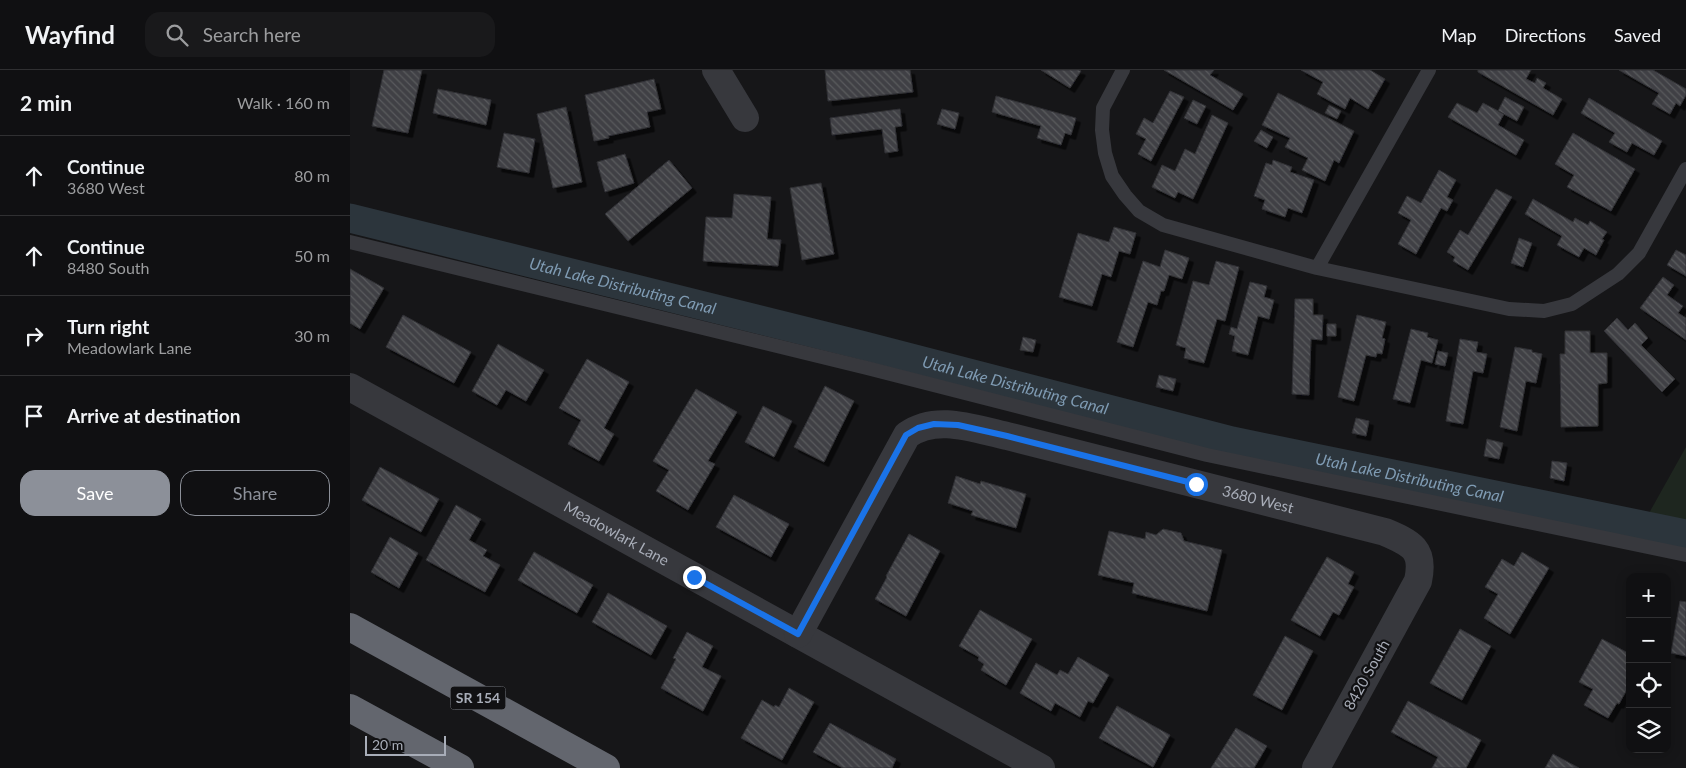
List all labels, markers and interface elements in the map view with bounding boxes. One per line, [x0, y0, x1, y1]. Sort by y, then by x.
search box [145, 12, 495, 57]
text: Wayfind [25, 20, 115, 49]
icon: search [163, 21, 191, 49]
text: Search here [203, 23, 301, 46]
text: Map [1441, 24, 1477, 46]
text: Directions [1505, 24, 1586, 46]
text: Saved [1614, 24, 1661, 46]
text: 2 min [20, 90, 72, 115]
text: Walk · 160 m [237, 93, 330, 112]
text: Continue [67, 155, 145, 178]
icon: ahead [20, 162, 48, 190]
text: 80 m [294, 166, 330, 185]
text: 3680 West [67, 178, 145, 197]
text: Continue [67, 235, 145, 258]
icon: ahead [20, 242, 48, 270]
text: 50 m [294, 246, 330, 265]
water label: Utah Lake Distributing Canal [528, 253, 718, 318]
text: 8480 South [67, 258, 150, 277]
text: Turn right [67, 315, 149, 338]
icon: right [20, 322, 48, 350]
text: 30 m [294, 326, 330, 345]
text: Meadowlark Lane [67, 338, 192, 357]
water label: Utah Lake Distributing Canal [920, 351, 1111, 418]
icon: arrive [20, 402, 48, 430]
text: Arrive at destination [67, 404, 240, 427]
water label: Utah Lake Distributing Canal [1314, 448, 1506, 505]
button: Save [20, 470, 170, 516]
button: Share [180, 470, 330, 516]
route start [1185, 473, 1208, 496]
street label: 3680 West [1220, 481, 1296, 517]
street label: Meadowlark Lane [561, 497, 672, 569]
route end [683, 566, 706, 589]
map controls [1626, 573, 1671, 753]
button: + [1626, 573, 1671, 618]
button: − [1626, 618, 1671, 663]
street label: 8420 South [1340, 636, 1393, 713]
button: locate [1626, 663, 1671, 708]
road number: SR 154 [450, 686, 506, 710]
button: layers [1626, 708, 1671, 753]
scale bar [365, 733, 446, 756]
text: 20 m [372, 736, 403, 753]

